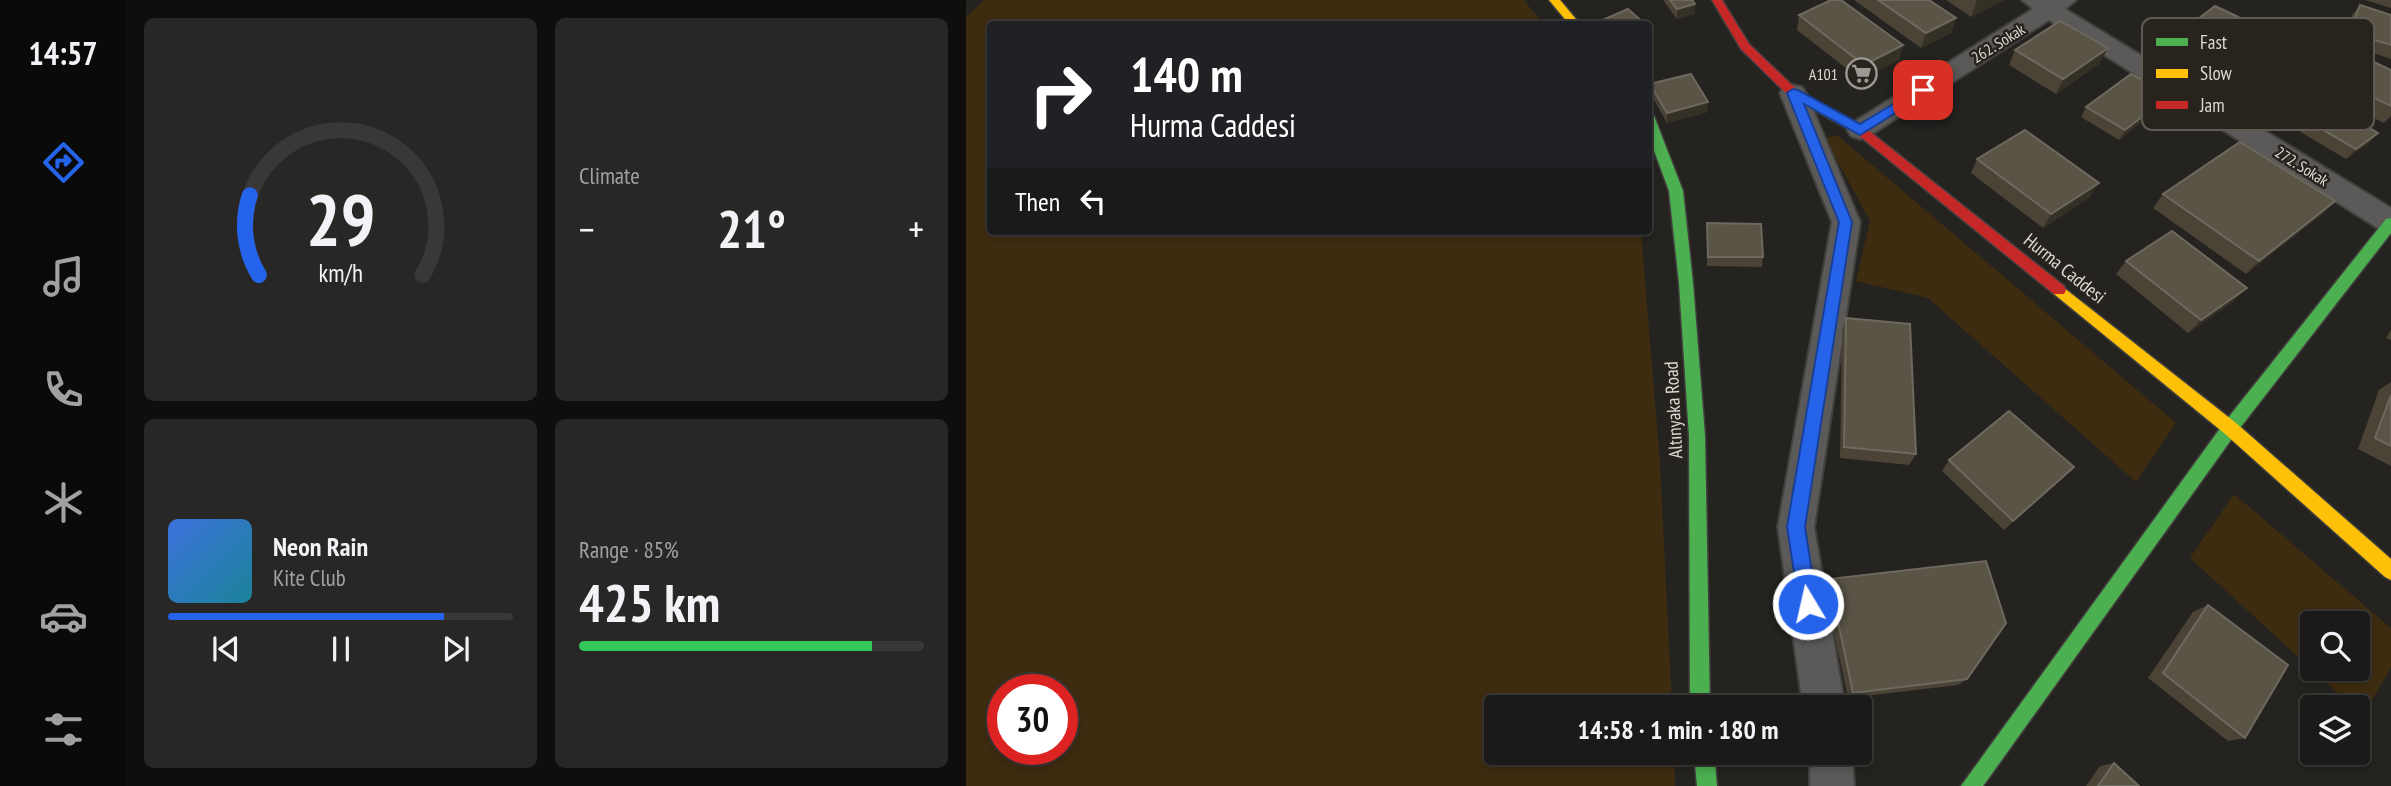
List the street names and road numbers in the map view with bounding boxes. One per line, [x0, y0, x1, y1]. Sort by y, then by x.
street label: 262. Sokak [1968, 18, 2029, 67]
street label: 272. Sokak [2272, 142, 2333, 191]
street label: Hurma Caddesi [2019, 228, 2111, 308]
street label: Altınyaka Road [1658, 361, 1688, 459]

